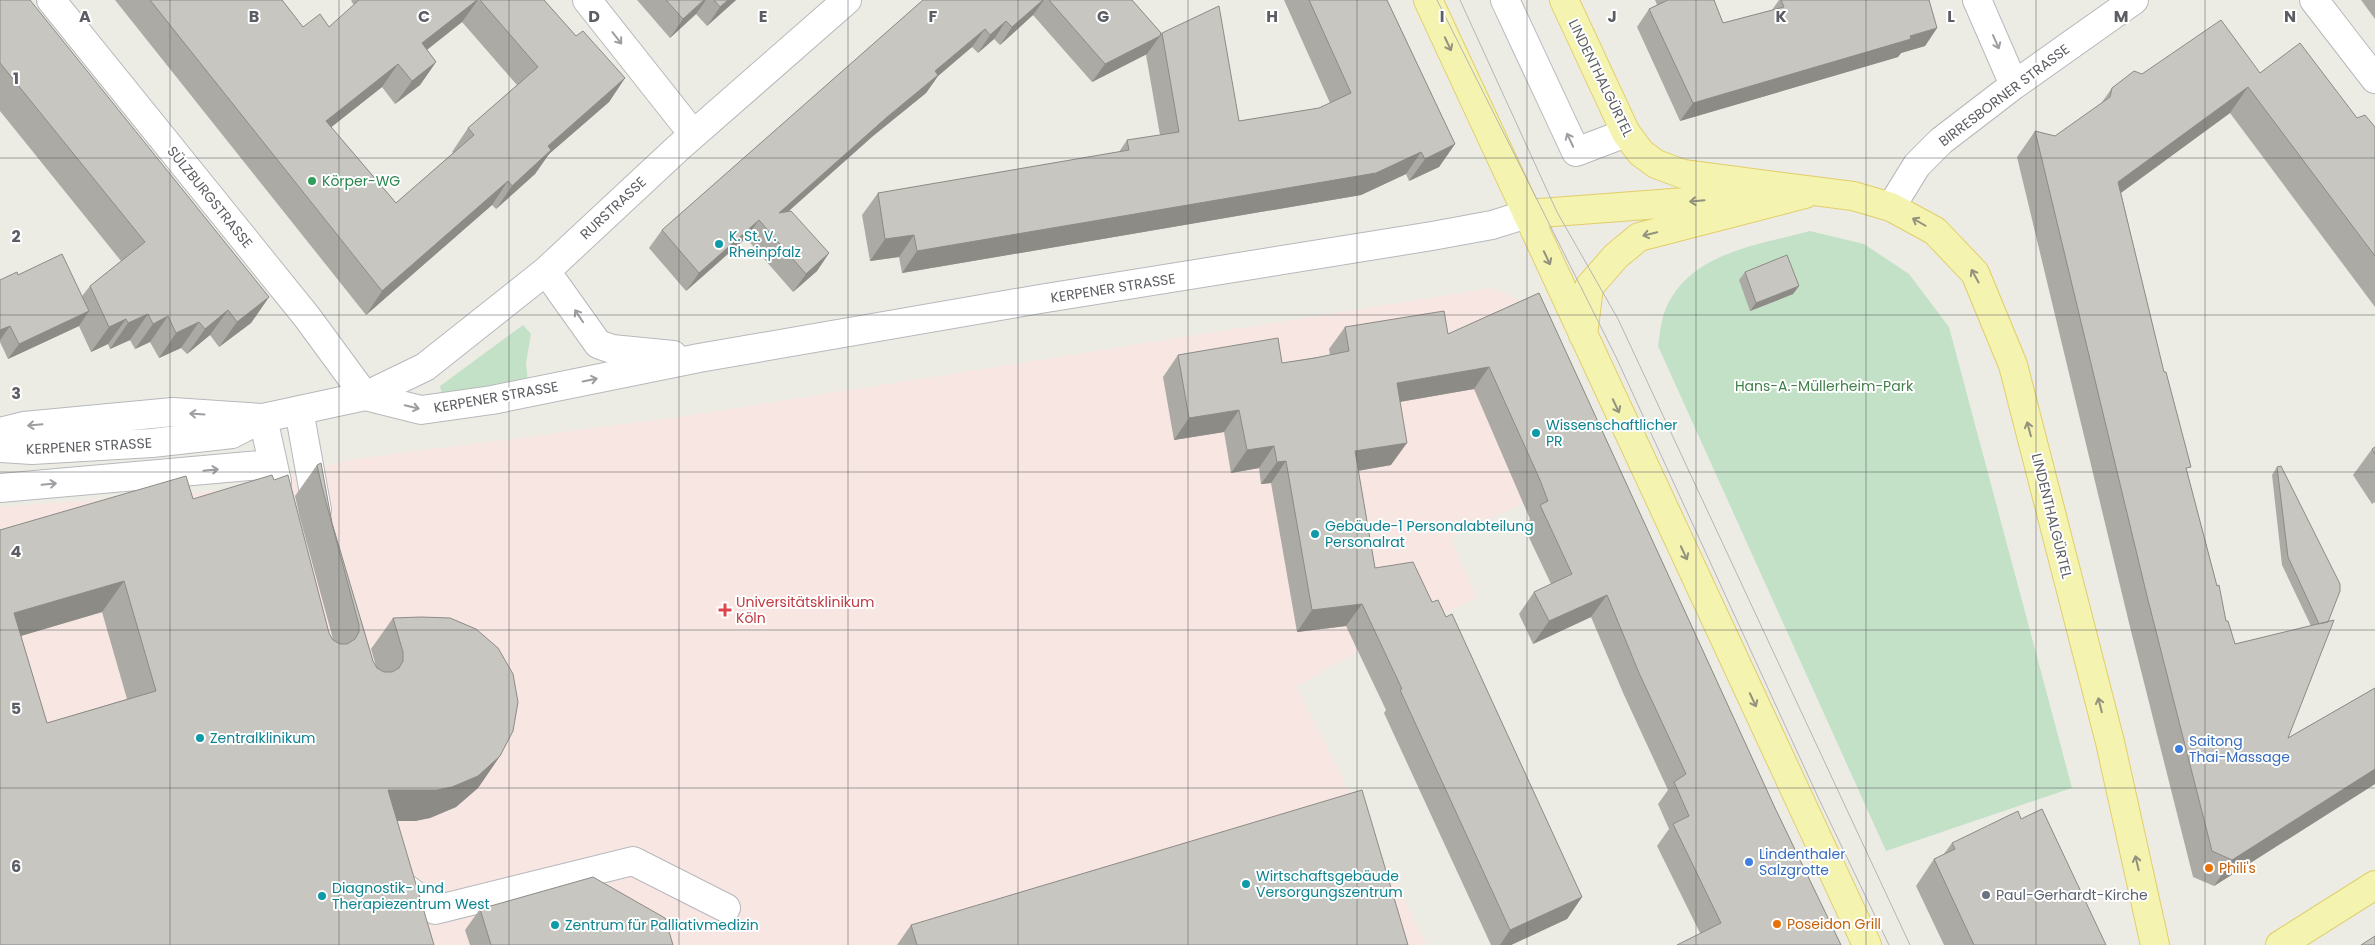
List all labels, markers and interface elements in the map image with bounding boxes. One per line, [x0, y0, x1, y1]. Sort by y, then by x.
text: A [79, 5, 91, 28]
text: B [249, 5, 259, 28]
text: C [418, 5, 430, 28]
text: D [588, 5, 600, 28]
text: E [759, 5, 767, 28]
text: F [929, 5, 938, 28]
text: G [1097, 5, 1109, 28]
text: H [1266, 5, 1278, 28]
text: I [1440, 5, 1444, 28]
text: J [1607, 5, 1617, 28]
text: K [1775, 5, 1787, 28]
text: L [1947, 5, 1955, 28]
text: M [2114, 5, 2128, 28]
text: N [2284, 5, 2296, 28]
street label: LINDENTHALGÜRTEL [1564, 16, 1638, 140]
one-way arrow [612, 31, 623, 44]
one-way arrow [1991, 34, 2001, 49]
one-way arrow [1444, 36, 1454, 51]
street label: BIRRESBORNER STRASSE [1934, 39, 2074, 151]
text: 1 [13, 67, 19, 90]
one-way arrow [1565, 133, 1575, 148]
street label: SÜLZBURGSTRASSE [163, 142, 257, 252]
place label: Körper-WG [322, 171, 400, 191]
street label: RURSTRASSE [576, 172, 650, 244]
marker: Körper-WG [306, 175, 318, 187]
one-way arrow [1690, 196, 1706, 206]
one-way arrow [1912, 216, 1927, 226]
text: 2 [11, 225, 21, 248]
place label: K. St. V. Rheinpfalz [729, 226, 801, 262]
one-way arrow [1642, 230, 1658, 239]
marker: K. St. V. Rheinpfalz [713, 238, 725, 250]
one-way arrow [1543, 250, 1553, 265]
street label: KERPENER STRASSE [1049, 268, 1177, 308]
one-way arrow [1970, 270, 1980, 284]
one-way arrow [573, 310, 583, 324]
one-way arrow [581, 375, 597, 385]
street label: KERPENER STRASSE [432, 376, 560, 418]
park label: Hans-A.-Müllerheim-Park [1735, 376, 1914, 396]
text: 3 [11, 382, 21, 405]
one-way arrow [1611, 398, 1621, 413]
one-way arrow [404, 403, 420, 412]
one-way arrow [189, 409, 205, 418]
place label: Wissenschaftlicher PR [1546, 415, 1678, 451]
one-way arrow [28, 420, 44, 430]
one-way arrow [2024, 421, 2034, 437]
marker: Wissenschaftlicher PR [1530, 427, 1542, 439]
street label: KERPENER STRASSE [26, 433, 152, 459]
street label: LINDENTHALGÜRTEL [2027, 451, 2077, 581]
one-way arrow [202, 465, 218, 475]
one-way arrow [40, 479, 56, 489]
place label: Gebäude-1 Personalabteilung Personalrat [1325, 516, 1534, 552]
marker: Gebäude-1 Personalabteilung Personalrat [1309, 528, 1321, 540]
text: 4 [11, 540, 22, 563]
one-way arrow [1680, 545, 1689, 560]
place label: Universitätsklinikum Köln [736, 592, 874, 628]
marker: Universitätsklinikum Köln [718, 603, 732, 617]
one-way arrow [1748, 693, 1758, 708]
text: 5 [11, 697, 21, 720]
one-way arrow [2095, 697, 2104, 713]
place label: Zentralklinikum [210, 728, 316, 748]
place label: Saitong Thai-Massage [2189, 731, 2290, 767]
marker: Zentralklinikum [194, 732, 206, 744]
marker: Saitong Thai-Massage [2173, 743, 2185, 755]
place label: Lindenthaler Salzgrotte [1759, 844, 1845, 880]
text: 6 [11, 855, 21, 878]
marker: Lindenthaler Salzgrotte [1743, 856, 1755, 868]
one-way arrow [2132, 856, 2141, 872]
place label: Phili's [2219, 858, 2256, 878]
marker: Phili's [2203, 862, 2215, 874]
place label: Wirtschaftsgebäude Versorgungszentrum [1256, 866, 1403, 902]
place label: Diagnostik- und Therapiezentrum West [332, 878, 490, 914]
marker: Wirtschaftsgebäude Versorgungszentrum [1240, 878, 1252, 890]
place label: Paul-Gerhardt-Kirche [1996, 885, 2148, 905]
marker: Paul-Gerhardt-Kirche [1980, 889, 1992, 901]
marker: Diagnostik- und Therapiezentrum West [316, 890, 328, 902]
place label: Poseidon Grill [1787, 914, 1881, 934]
place label: Zentrum für Palliativmedizin [565, 915, 759, 935]
marker: Poseidon Grill [1771, 918, 1783, 930]
marker: Zentrum für Palliativmedizin [549, 919, 561, 931]

